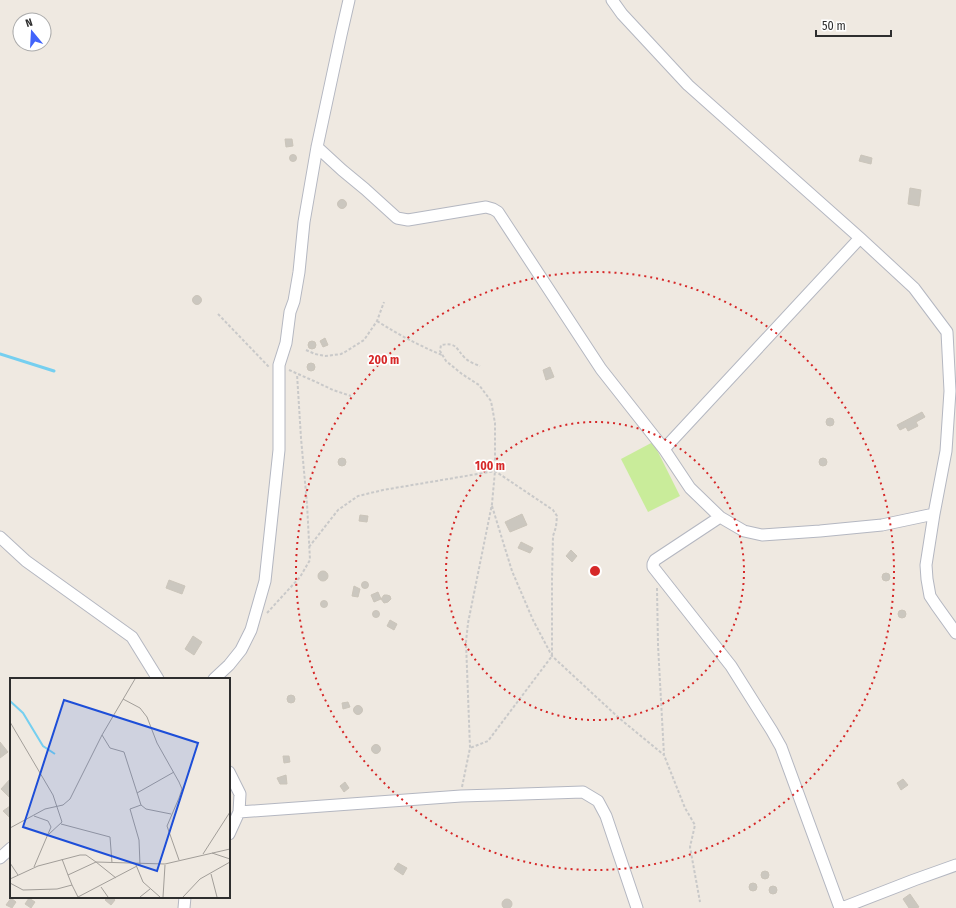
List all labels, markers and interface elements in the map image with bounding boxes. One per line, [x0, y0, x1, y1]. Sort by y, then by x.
north arrow [12, 12, 52, 52]
scale bar [816, 12, 891, 38]
text: N [24, 16, 34, 30]
text: 50 m [822, 19, 846, 33]
text: 200 m [368, 353, 399, 367]
text: 100 m [475, 459, 505, 473]
centre of rings [588, 564, 602, 578]
inset map [10, 678, 230, 898]

